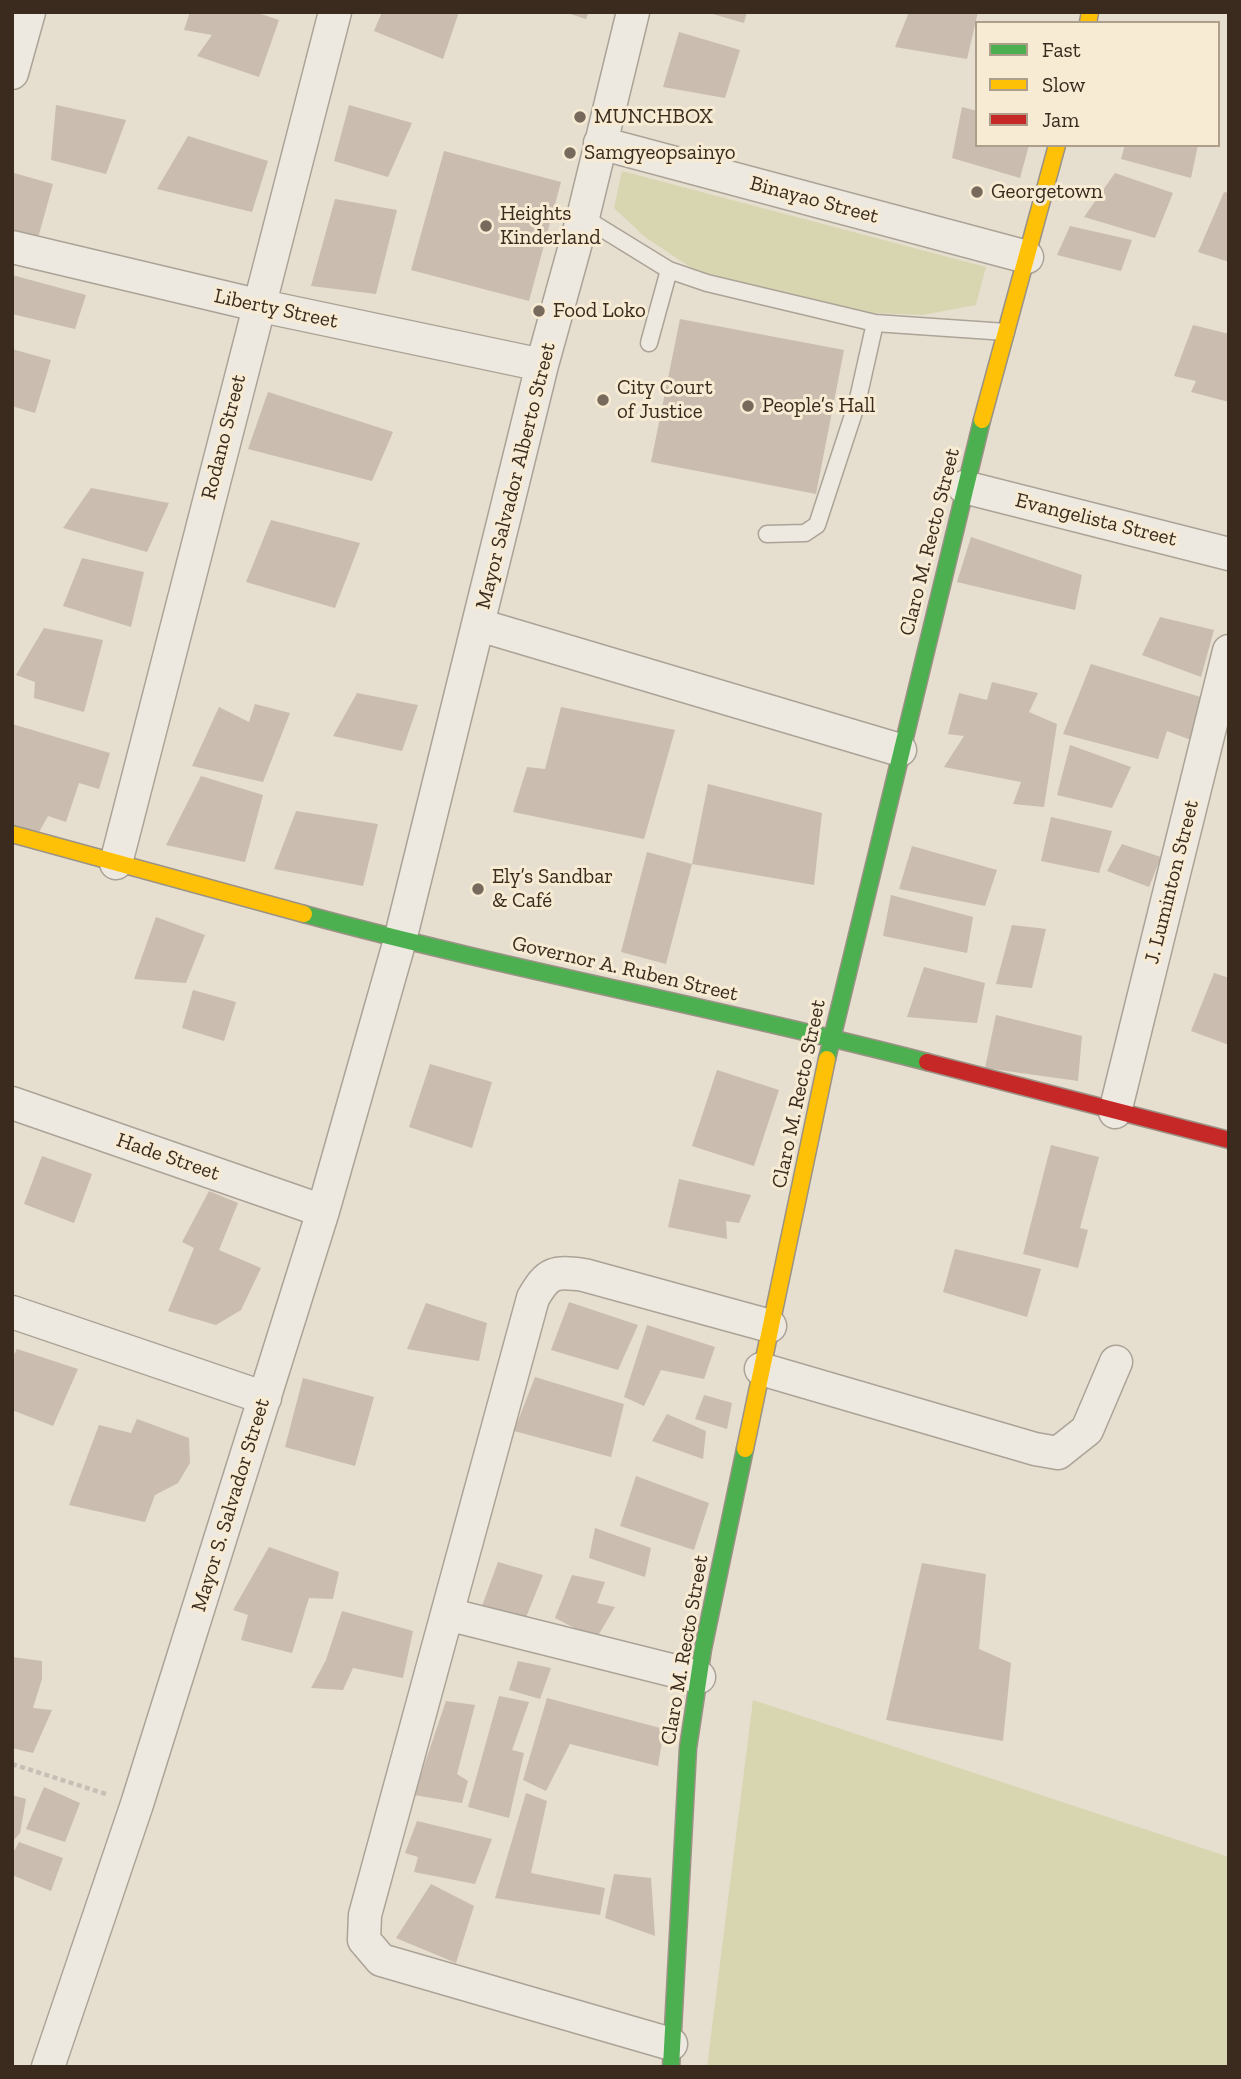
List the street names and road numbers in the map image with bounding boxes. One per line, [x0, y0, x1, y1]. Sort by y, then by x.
street label: Binayao Street [747, 171, 881, 229]
street label: Liberty Street [212, 284, 340, 334]
street label: Mayor Salvador Alberto Street [471, 340, 561, 612]
street label: Rodano Street [196, 372, 252, 502]
street label: Claro M. Recto Street [895, 446, 965, 638]
street label: Evangelista Street [1013, 488, 1179, 552]
street label: J. Luminton Street [1139, 797, 1205, 967]
street label: Governor A. Ruben Street [510, 931, 740, 1007]
street label: Claro M. Recto Street [767, 997, 831, 1191]
street label: Hade Street [113, 1128, 223, 1186]
street label: Mayor S. Salvador Street [187, 1395, 275, 1615]
street label: Claro M. Recto Street [656, 1553, 714, 1747]

